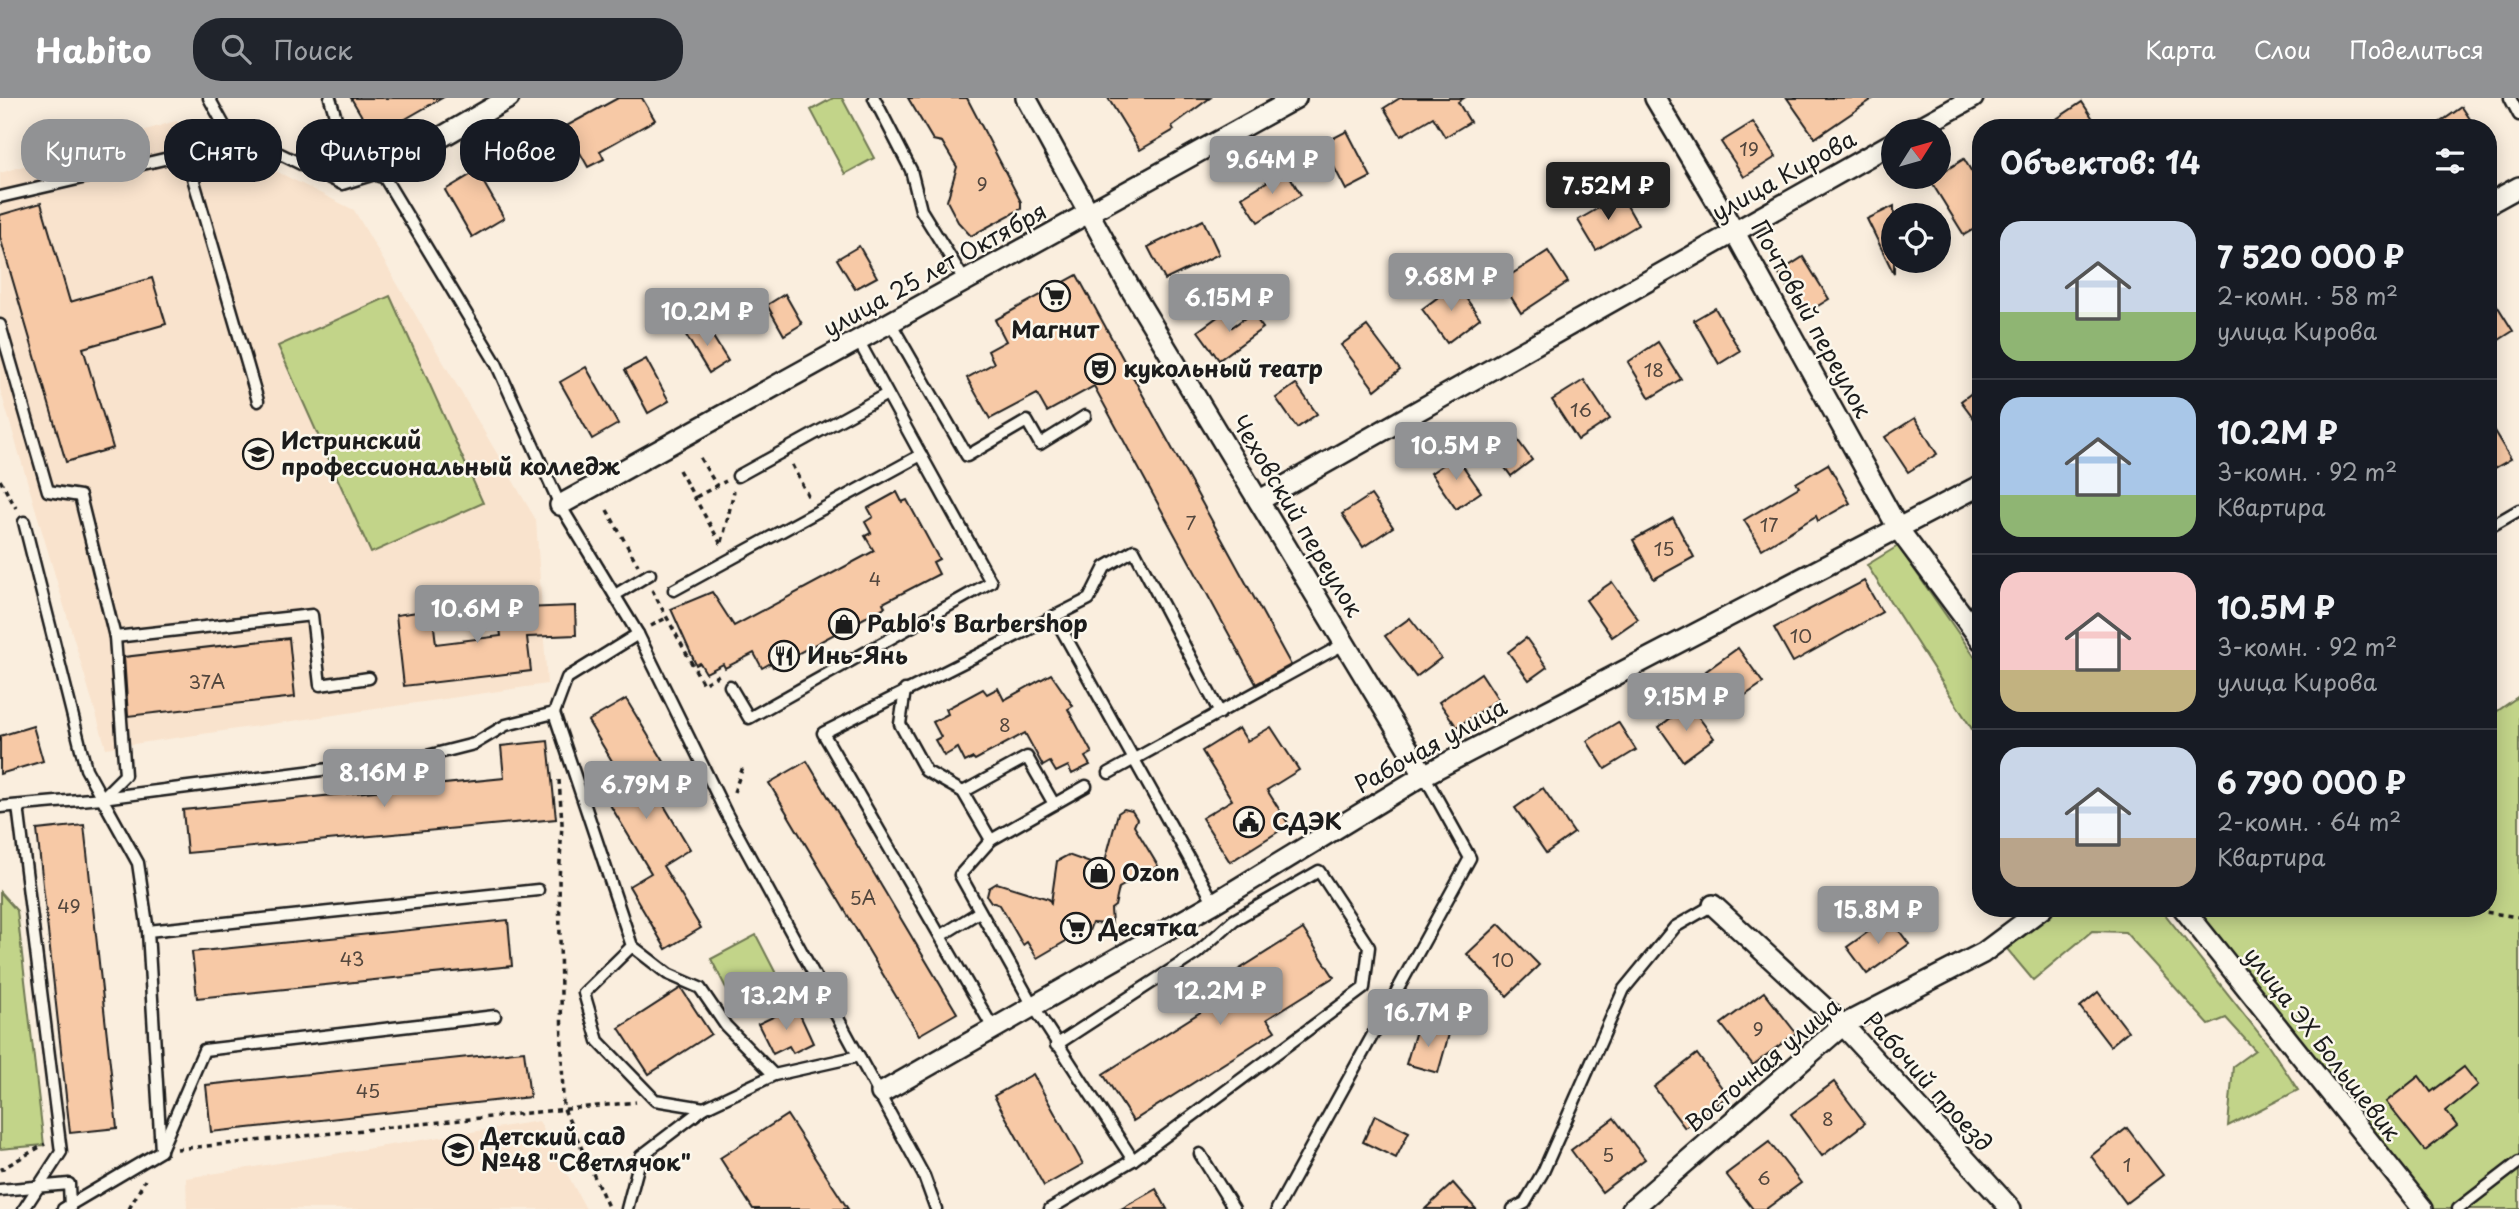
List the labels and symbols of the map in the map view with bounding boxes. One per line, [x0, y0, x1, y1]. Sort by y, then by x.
north arrow [1881, 119, 1951, 189]
street label: улица Кирова [1705, 120, 1862, 229]
house number: 19 [1739, 134, 1759, 162]
pin: 9.64M ₽ [1207, 136, 1337, 196]
pin: 7.52M ₽ [1543, 162, 1673, 222]
house number: 9 [976, 169, 988, 197]
street label: улица 25 лет Октября [816, 193, 1053, 345]
street label: Почтовый переулок [1743, 213, 1882, 424]
pin: 9.68M ₽ [1386, 254, 1516, 313]
pin: 6.15M ₽ [1164, 274, 1294, 334]
supermarket icon: Магнит [1038, 279, 1072, 313]
pin: 10.2M ₽ [642, 288, 772, 348]
place label: Магнит [1011, 311, 1100, 346]
place label: кукольный театр [1123, 350, 1323, 385]
theatre icon: кукольный театр [1083, 352, 1117, 386]
house number: 18 [1644, 355, 1664, 383]
house number: 16 [1570, 395, 1592, 423]
street label: Чеховский переулок [1224, 407, 1373, 623]
place label: Истринский профессиональный колледж [281, 422, 621, 483]
pin: 10.5M ₽ [1391, 422, 1521, 482]
school or university icon: Истринский профессиональный колледж [241, 437, 275, 471]
house number: 7 [1186, 508, 1197, 536]
house number: 17 [1760, 510, 1778, 538]
house number: 15 [1654, 534, 1674, 562]
house number: 4 [869, 564, 881, 592]
pin: 10.6M ₽ [412, 586, 542, 645]
place label: Pablo's Barbershop [867, 605, 1088, 640]
shop icon: Pablo's Barbershop [827, 607, 861, 641]
house number: 10 [1790, 621, 1812, 649]
place label: Инь-Янь [807, 637, 908, 672]
restaurant icon: Инь-Янь [767, 639, 801, 673]
house number: 37А [189, 667, 225, 695]
pin: 9.15M ₽ [1621, 674, 1751, 733]
street label: Рабочая улица [1348, 688, 1513, 801]
house number: 8 [999, 710, 1011, 738]
pin: 8.16M ₽ [319, 750, 449, 809]
pin: 6.79M ₽ [581, 762, 711, 821]
place label: СДЭК [1272, 803, 1342, 838]
public building icon: СДЭК [1232, 805, 1266, 839]
place label: Ozon [1122, 854, 1180, 889]
shop icon: Ozon [1082, 856, 1116, 890]
house number: 5А [850, 883, 876, 911]
pin: 15.8M ₽ [1813, 886, 1943, 946]
house number: 49 [57, 891, 81, 919]
place label: Десятка [1098, 909, 1199, 944]
supermarket icon: Десятка [1059, 911, 1093, 945]
street label: улица ЭХ Большевик [2236, 939, 2410, 1148]
house number: 43 [340, 944, 364, 972]
house number: 10 [1492, 945, 1514, 973]
pin: 12.2M ₽ [1155, 968, 1285, 1027]
pin: 13.2M ₽ [721, 972, 851, 1032]
street label: Восточная улица [1676, 988, 1848, 1140]
pin: 16.7M ₽ [1363, 990, 1493, 1049]
street label: Рабочий проезд [1857, 1003, 2002, 1159]
house number: 9 [1752, 1014, 1764, 1042]
house number: 45 [356, 1076, 380, 1104]
house number: 8 [1822, 1104, 1834, 1132]
place label: Детский сад №48 "Светлячок" [480, 1118, 691, 1179]
school or university icon: Детский сад №48 "Светлячок" [441, 1133, 475, 1167]
house number: 5 [1602, 1140, 1614, 1168]
house number: 1 [2123, 1150, 2131, 1178]
house number: 6 [1757, 1163, 1771, 1191]

